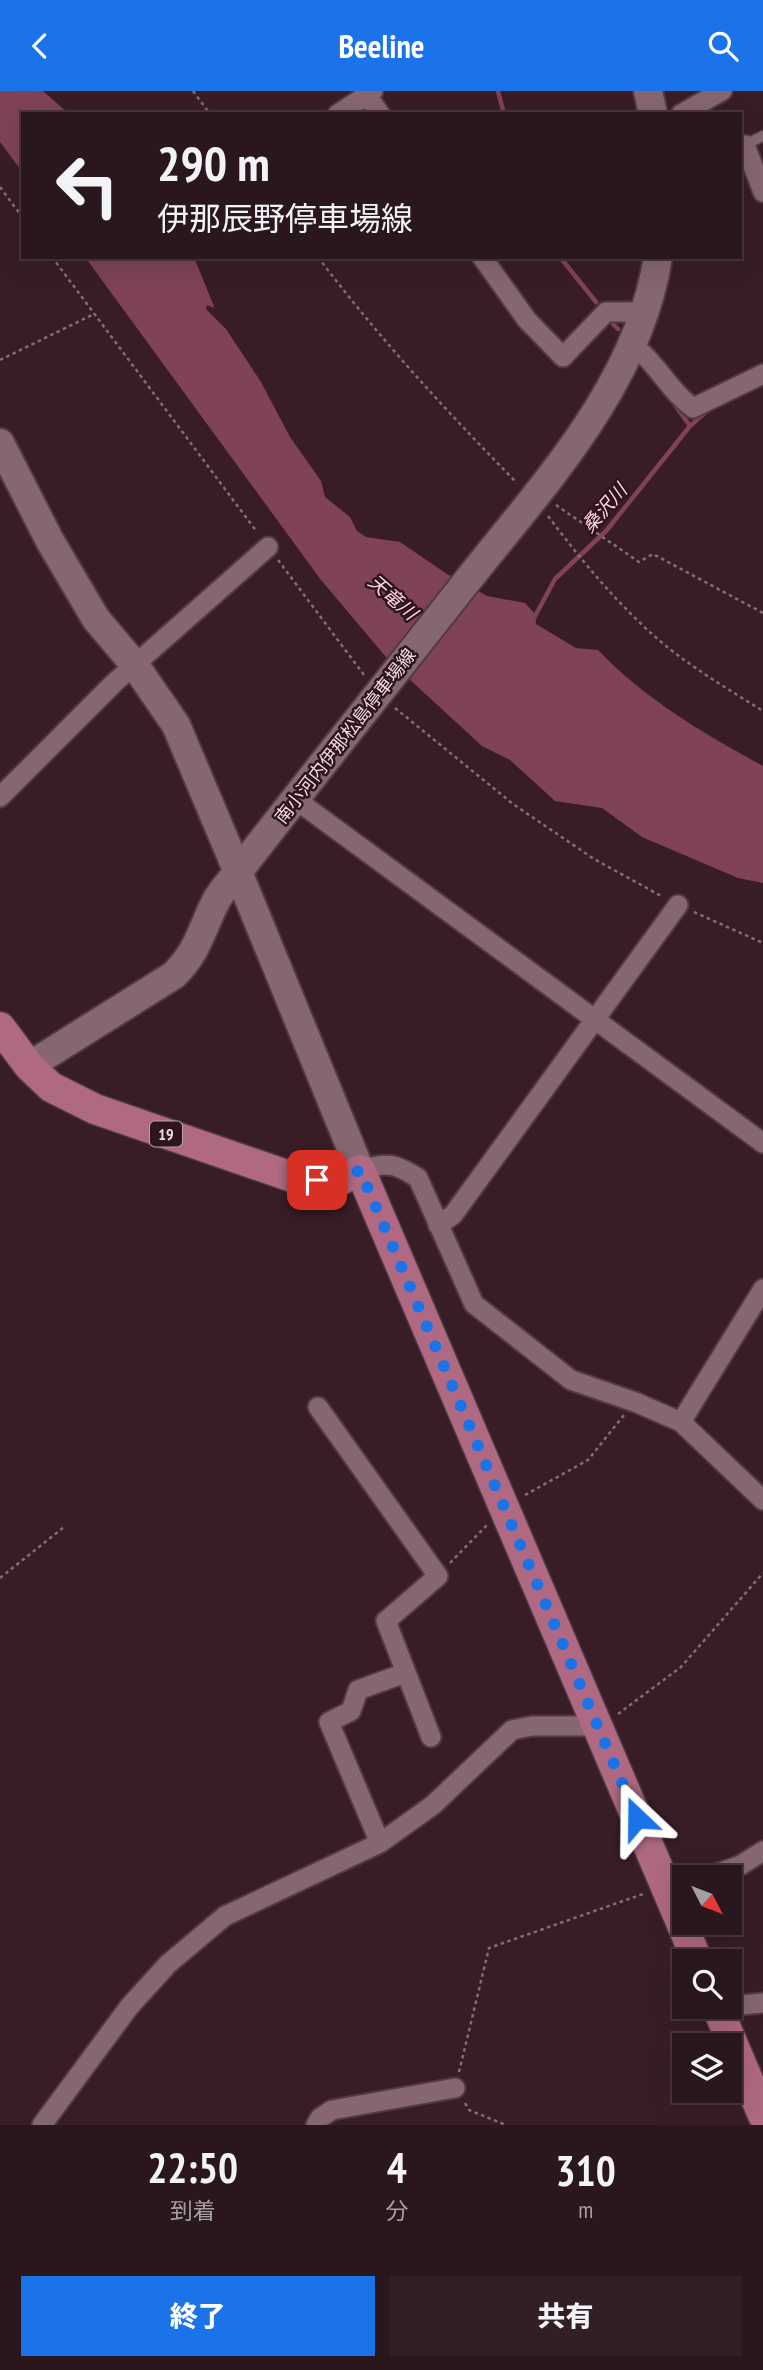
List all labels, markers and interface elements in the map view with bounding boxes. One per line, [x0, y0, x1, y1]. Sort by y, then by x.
text: Beeline [338, 25, 425, 67]
icon: back [21, 27, 59, 65]
icon: search [704, 27, 742, 65]
text: 290 m [157, 131, 270, 195]
icon: left [42, 140, 133, 231]
text: 伊那辰野停車場線 [157, 197, 413, 239]
water label: 桑沢川 [576, 477, 633, 537]
water label: 天竜川 [364, 569, 424, 626]
street label: 南小河内伊那松島停車場線 [269, 644, 421, 828]
road number: 19 [150, 1121, 182, 1147]
pin [287, 1150, 347, 1210]
icon: arrive [298, 1161, 336, 1199]
position arrow [600, 1781, 674, 1855]
north arrow [672, 1865, 742, 1935]
map controls [672, 1865, 742, 2103]
button: search [672, 1949, 742, 2019]
button: layers [672, 2033, 742, 2103]
text: 22:50 [147, 2140, 238, 2195]
text: 4 [387, 2140, 407, 2195]
text: 310 [556, 2143, 616, 2198]
text: m [578, 2195, 593, 2224]
text: 到着 [170, 2196, 216, 2225]
text: 分 [385, 2196, 408, 2225]
button: 終了 [21, 2276, 375, 2356]
button: 共有 [389, 2276, 742, 2356]

